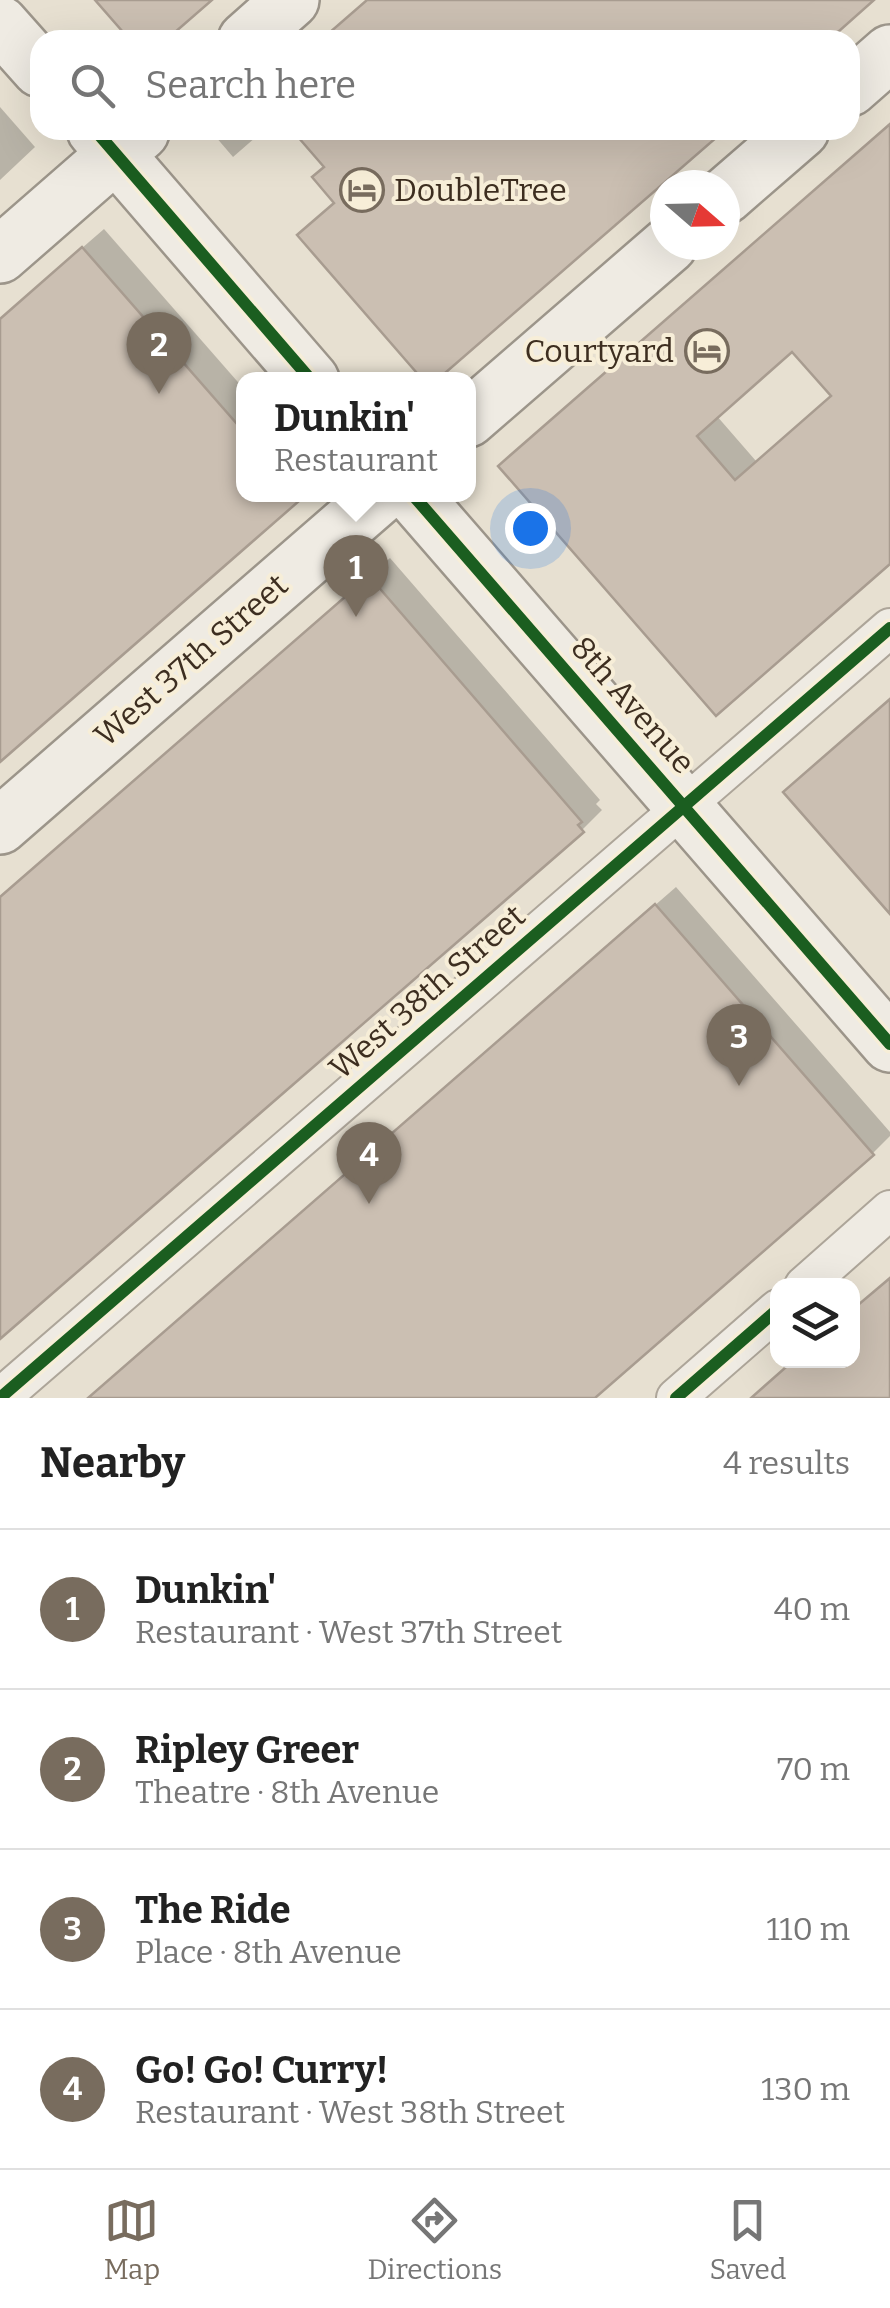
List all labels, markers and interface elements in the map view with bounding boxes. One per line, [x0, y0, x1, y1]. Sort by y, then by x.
search box [30, 30, 860, 140]
icon: search [65, 58, 120, 113]
text: Search here [145, 62, 356, 108]
hotel icon: DoubleTree [339, 167, 385, 213]
north arrow [650, 170, 740, 260]
place label: DoubleTree [394, 171, 567, 209]
pin: 2 [126, 312, 192, 394]
hotel icon: Courtyard [684, 328, 730, 374]
place label: Courtyard [524, 332, 674, 370]
popup [236, 372, 476, 502]
text: Dunkin' [274, 395, 415, 441]
text: Restaurant [274, 441, 438, 479]
your location [505, 503, 556, 554]
pin: 1 [324, 534, 388, 617]
street label: West 37th Street [87, 566, 296, 754]
street label: 8th Avenue [563, 629, 703, 781]
street label: West 38th Street [322, 897, 533, 1087]
pin: 3 [706, 1004, 772, 1086]
pin: 4 [336, 1122, 402, 1204]
map controls [770, 1278, 860, 1368]
button: layers [770, 1278, 860, 1368]
text: Nearby [40, 1438, 185, 1488]
text: 4 results [723, 1444, 850, 1482]
text: Dunkin' [135, 1567, 277, 1613]
text: 1 [66, 1590, 79, 1628]
text: 40 m [774, 1590, 850, 1628]
text: Restaurant · West 37th Street [135, 1613, 562, 1651]
text: Ripley Greer [135, 1727, 359, 1773]
text: 2 [63, 1750, 82, 1788]
text: 70 m [777, 1750, 850, 1788]
text: Theatre · 8th Avenue [135, 1773, 439, 1811]
text: The Ride [135, 1887, 291, 1933]
text: 3 [63, 1910, 82, 1948]
text: 110 m [767, 1910, 850, 1948]
text: Place · 8th Avenue [135, 1933, 402, 1971]
text: Go! Go! Curry! [135, 2047, 388, 2093]
text: 4 [63, 2070, 82, 2108]
text: 130 m [761, 2070, 850, 2108]
text: Restaurant · West 38th Street [135, 2093, 565, 2131]
tab: Map [104, 2193, 160, 2286]
tab: Directions [367, 2193, 502, 2286]
tab: Saved [709, 2193, 786, 2286]

